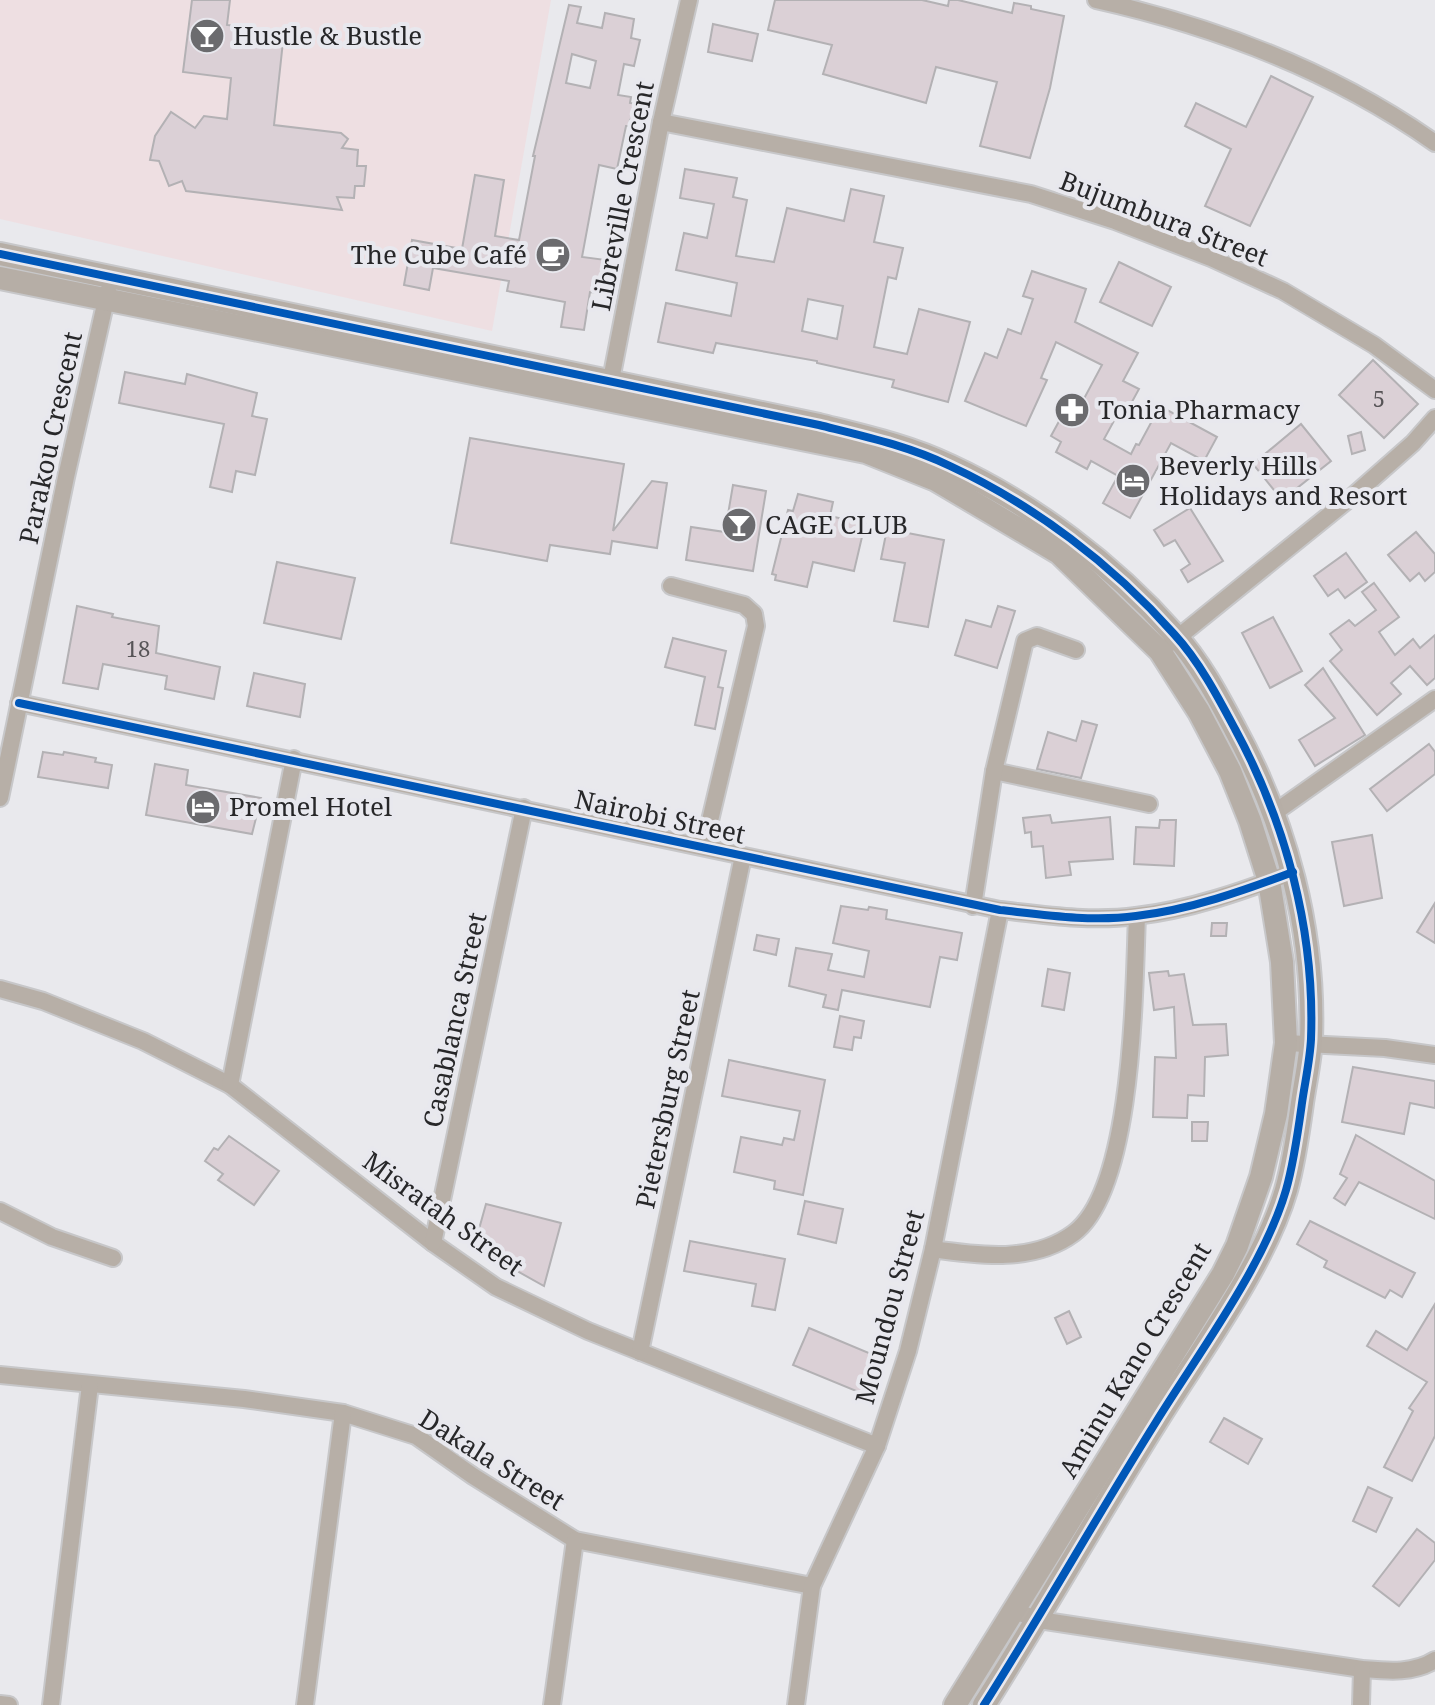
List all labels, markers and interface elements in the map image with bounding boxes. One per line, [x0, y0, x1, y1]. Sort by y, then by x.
bar icon: Hustle & Bustle [188, 17, 226, 55]
place label: Hustle & Bustle [233, 17, 422, 53]
street label: Libreville Crescent [582, 78, 662, 314]
street label: Bujumbura Street [1055, 162, 1274, 274]
place label: The Cube Café [351, 236, 527, 272]
cafe icon: The Cube Café [534, 236, 572, 274]
street label: Parakou Crescent [10, 328, 90, 547]
house number: 5 [1373, 383, 1385, 413]
pharmacy icon: Tonia Pharmacy [1053, 391, 1091, 429]
place label: Tonia Pharmacy [1098, 391, 1300, 427]
place label: Beverly Hills Holidays and Resort [1159, 447, 1407, 513]
hotel icon: Beverly Hills Holidays and Resort [1114, 462, 1152, 500]
bar icon: CAGE CLUB [720, 506, 758, 544]
place label: CAGE CLUB [765, 506, 908, 542]
house number: 18 [126, 633, 150, 663]
street label: Nairobi Street [572, 780, 749, 852]
hotel icon: Promel Hotel [184, 788, 222, 826]
place label: Promel Hotel [229, 788, 392, 824]
street label: Casablanca Street [414, 909, 494, 1131]
street label: Pietersburg Street [626, 986, 708, 1212]
street label: Misratah Street [356, 1143, 531, 1284]
street label: Moundou Street [846, 1206, 932, 1408]
street label: Aminu Kano Crescent [1049, 1235, 1219, 1484]
street label: Dakala Street [413, 1400, 572, 1518]

